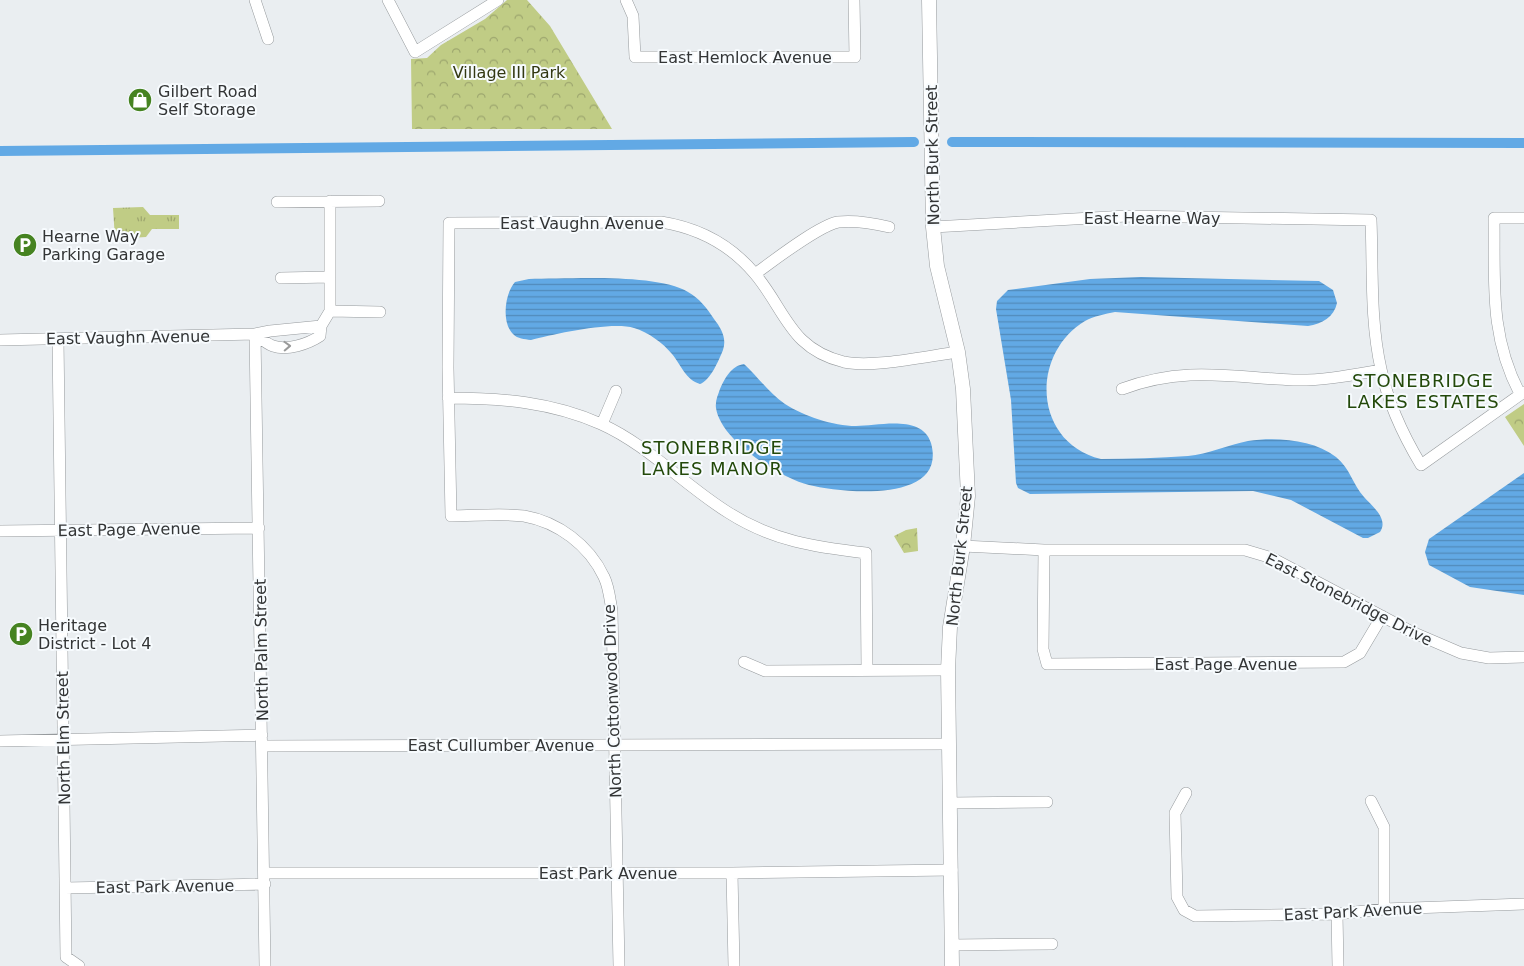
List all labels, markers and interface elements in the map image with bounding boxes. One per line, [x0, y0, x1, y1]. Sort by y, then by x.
street label: East Hemlock Avenue [658, 48, 832, 67]
park label: Village III Park [453, 63, 566, 82]
place label: Gilbert Road Self Storage [158, 82, 257, 119]
street label: North Burk Street [922, 85, 943, 225]
shop icon: Gilbert Road Self Storage [127, 87, 153, 113]
street label: East Hearne Way [1084, 209, 1220, 228]
street label: East Vaughn Avenue [500, 214, 664, 233]
place label: Hearne Way Parking Garage [42, 227, 165, 264]
parking icon: Hearne Way Parking Garage [12, 232, 38, 258]
street label: East Vaughn Avenue [46, 327, 210, 348]
one-way arrow [284, 341, 291, 351]
district label: STONEBRIDGE LAKES ESTATES [1346, 370, 1500, 412]
district label: STONEBRIDGE LAKES MANOR [641, 437, 783, 479]
street label: North Burk Street [943, 485, 976, 627]
street label: East Page Avenue [57, 519, 201, 540]
street label: East Stonebridge Drive [1262, 549, 1435, 650]
street label: North Palm Street [251, 579, 272, 721]
street label: North Cottonwood Drive [600, 604, 625, 798]
place label: Heritage District - Lot 4 [38, 616, 151, 653]
parking icon: Heritage District - Lot 4 [8, 621, 34, 647]
street label: East Page Avenue [1155, 655, 1297, 674]
street label: North Elm Street [53, 671, 74, 805]
street label: East Cullumber Avenue [408, 736, 594, 755]
street label: East Park Avenue [539, 864, 677, 883]
street label: East Park Avenue [95, 876, 235, 897]
street label: East Park Avenue [1283, 898, 1423, 925]

